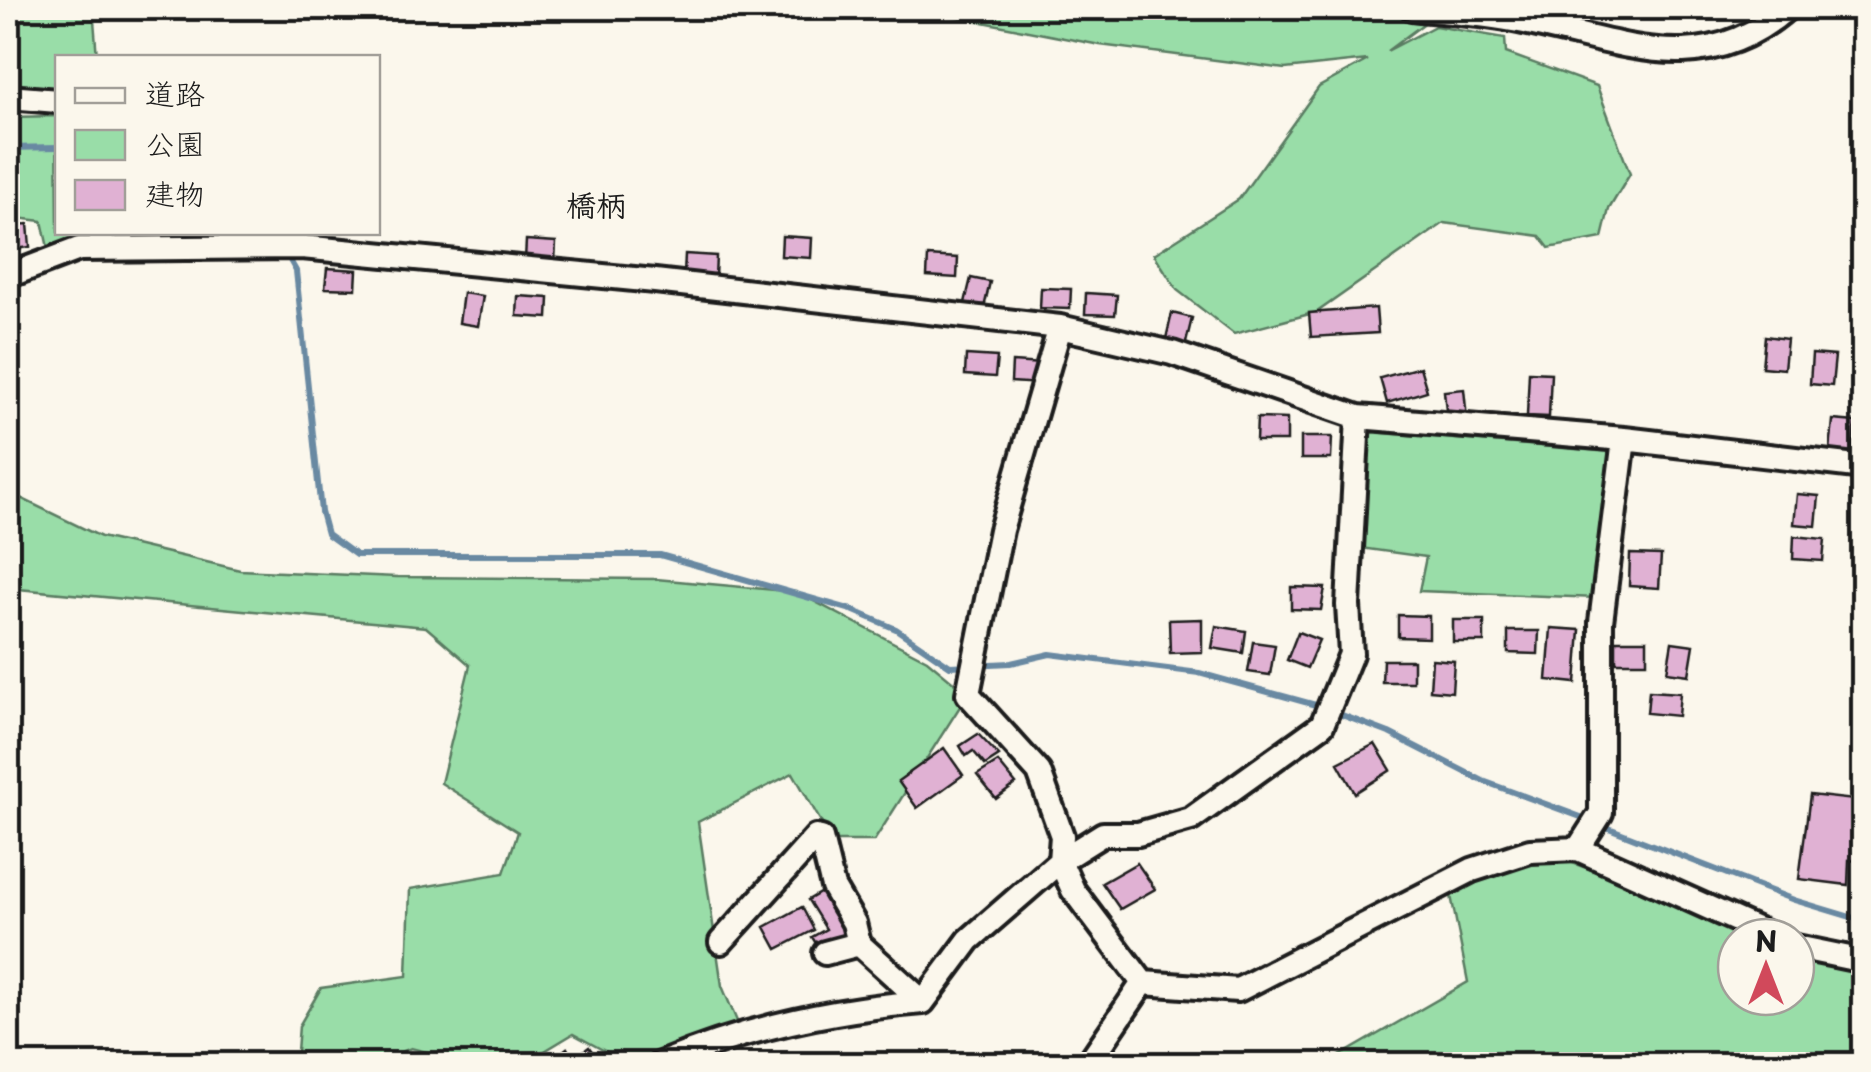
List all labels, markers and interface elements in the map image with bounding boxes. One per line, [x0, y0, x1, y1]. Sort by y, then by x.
legend [55, 55, 380, 235]
text: 道路 [145, 70, 205, 115]
text: 公園 [145, 120, 205, 165]
text: 建物 [145, 170, 205, 215]
district label: 橋柄 [566, 181, 626, 226]
north arrow [1716, 917, 1816, 1017]
text: N [1755, 919, 1777, 962]

